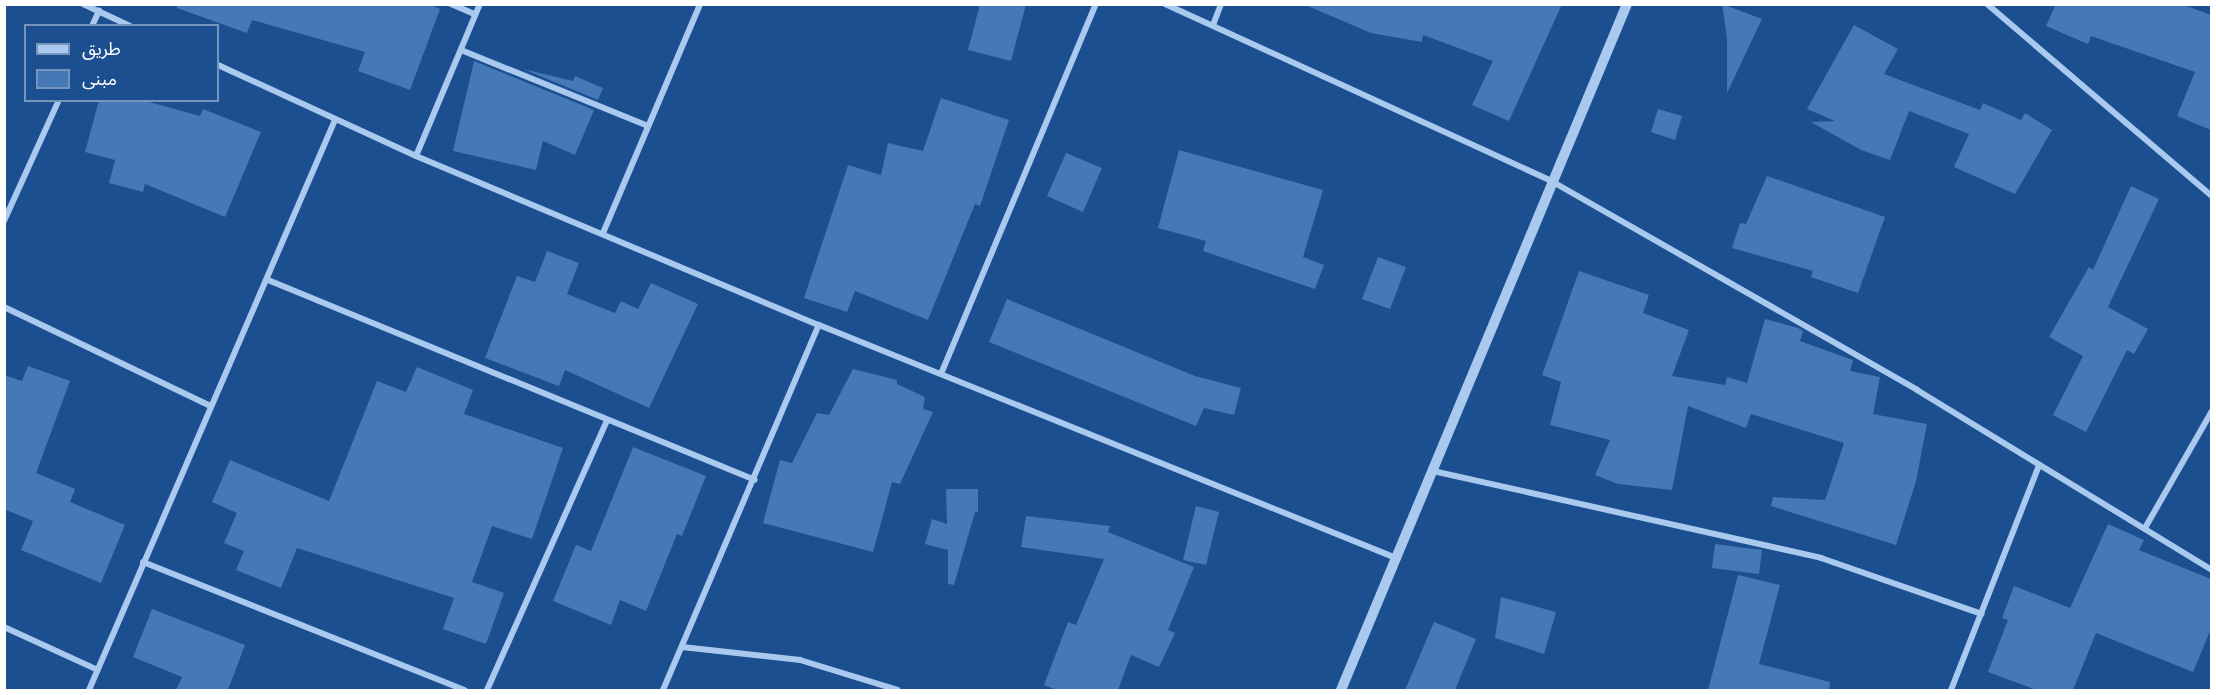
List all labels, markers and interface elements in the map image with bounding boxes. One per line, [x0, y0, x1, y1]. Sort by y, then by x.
legend [24, 24, 219, 102]
text: طريق [82, 38, 121, 59]
text: مبنى [82, 68, 117, 89]

